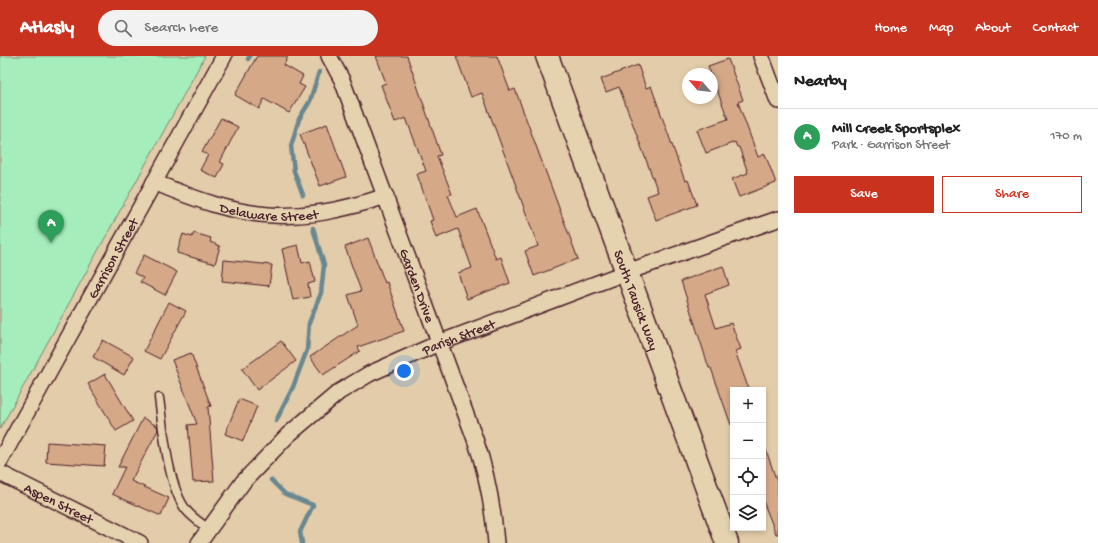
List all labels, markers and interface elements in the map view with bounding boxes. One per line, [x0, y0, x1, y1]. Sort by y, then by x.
search box [98, 10, 378, 46]
text: Atlasly [20, 17, 74, 40]
icon: search [112, 17, 134, 39]
text: Search here [144, 19, 218, 37]
text: Home [875, 20, 907, 37]
text: Map [929, 20, 953, 37]
text: About [975, 20, 1011, 37]
text: Contact [1033, 20, 1078, 37]
north arrow [682, 68, 718, 104]
text: Nearby [794, 72, 847, 92]
text: Mill Creek Sportsplex [832, 120, 960, 138]
text: A [803, 129, 811, 144]
text: 170 m [1050, 129, 1082, 144]
text: Park · Garrison Street [832, 138, 950, 153]
button: Save [794, 176, 934, 213]
button: Share [942, 176, 1082, 213]
street label: Delaware Street [217, 200, 321, 226]
pin: A [38, 210, 64, 243]
street label: Garrison Street [85, 215, 144, 302]
street label: Garden Drive [394, 247, 437, 326]
street label: South Tausick Way [608, 248, 661, 353]
street label: Parish Street [419, 316, 499, 361]
your location [394, 361, 414, 381]
map controls [730, 387, 766, 531]
button: + [730, 387, 766, 423]
button: − [730, 423, 766, 459]
button: locate [730, 459, 766, 495]
street label: Aspen Street [21, 480, 96, 530]
button: layers [730, 495, 766, 531]

